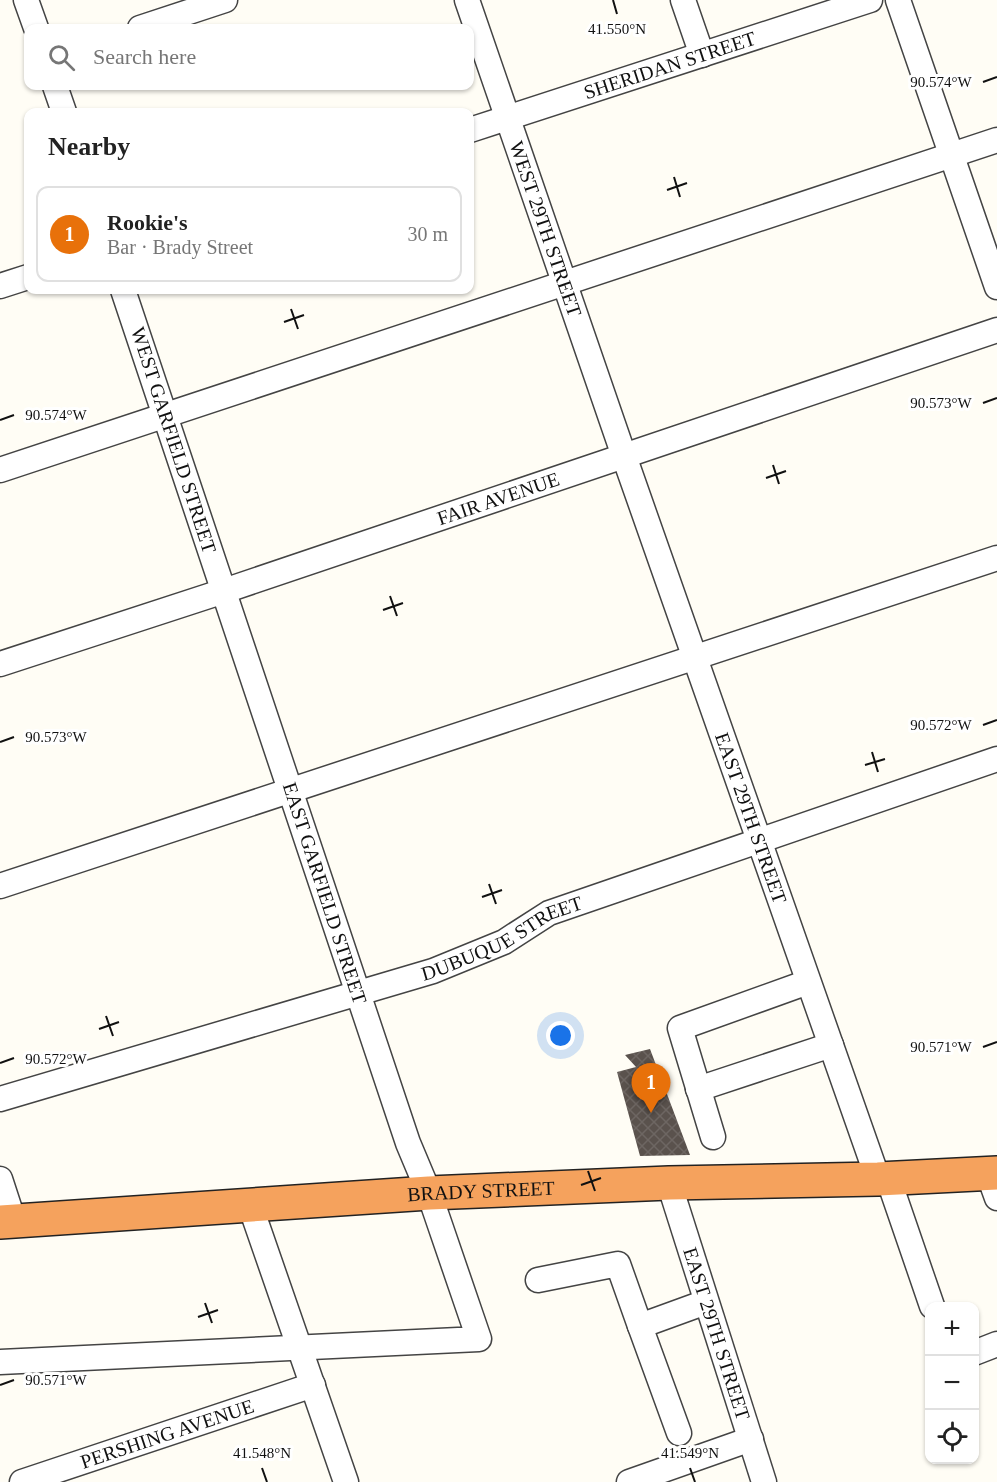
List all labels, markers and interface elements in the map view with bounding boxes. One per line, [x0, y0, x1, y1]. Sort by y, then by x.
text: 41.550°N [588, 21, 646, 37]
search box [24, 24, 474, 90]
street label: SHERIDAN STREET [581, 27, 758, 103]
icon: search [45, 41, 78, 74]
text: Search here [93, 44, 196, 69]
text: 90.574°W [910, 74, 973, 90]
text: Nearby [48, 132, 130, 161]
street label: WEST 29TH STREET [505, 138, 586, 319]
text: Rookie's [107, 210, 188, 235]
text: 1 [65, 223, 75, 245]
text: 30 m [407, 223, 448, 245]
text: Bar · Brady Street [107, 236, 253, 258]
street label: WEST GARFIELD STREET [127, 324, 221, 556]
text: 90.573°W [910, 395, 973, 411]
text: 90.574°W [25, 407, 88, 423]
street label: FAIR AVENUE [434, 468, 562, 529]
text: 90.572°W [910, 717, 973, 733]
text: 90.573°W [25, 729, 88, 745]
street label: EAST 29TH STREET [711, 730, 791, 906]
street label: EAST GARFIELD STREET [279, 779, 371, 1007]
street label: DUBUQUE STREET [419, 891, 585, 985]
your location [546, 1021, 575, 1050]
text: 90.571°W [910, 1039, 973, 1055]
text: 90.572°W [25, 1051, 88, 1067]
pin: 1 [632, 1064, 670, 1113]
street label: BRADY STREET [407, 1177, 555, 1205]
street label: EAST 29TH STREET [679, 1245, 755, 1423]
map controls [925, 1302, 979, 1464]
button: + [925, 1302, 979, 1356]
button: − [925, 1356, 979, 1410]
text: 90.571°W [25, 1372, 88, 1388]
street label: PERSHING AVENUE [78, 1394, 257, 1473]
button: locate [925, 1410, 979, 1464]
text: 41.548°N [233, 1445, 291, 1461]
text: 41.549°N [661, 1445, 719, 1461]

